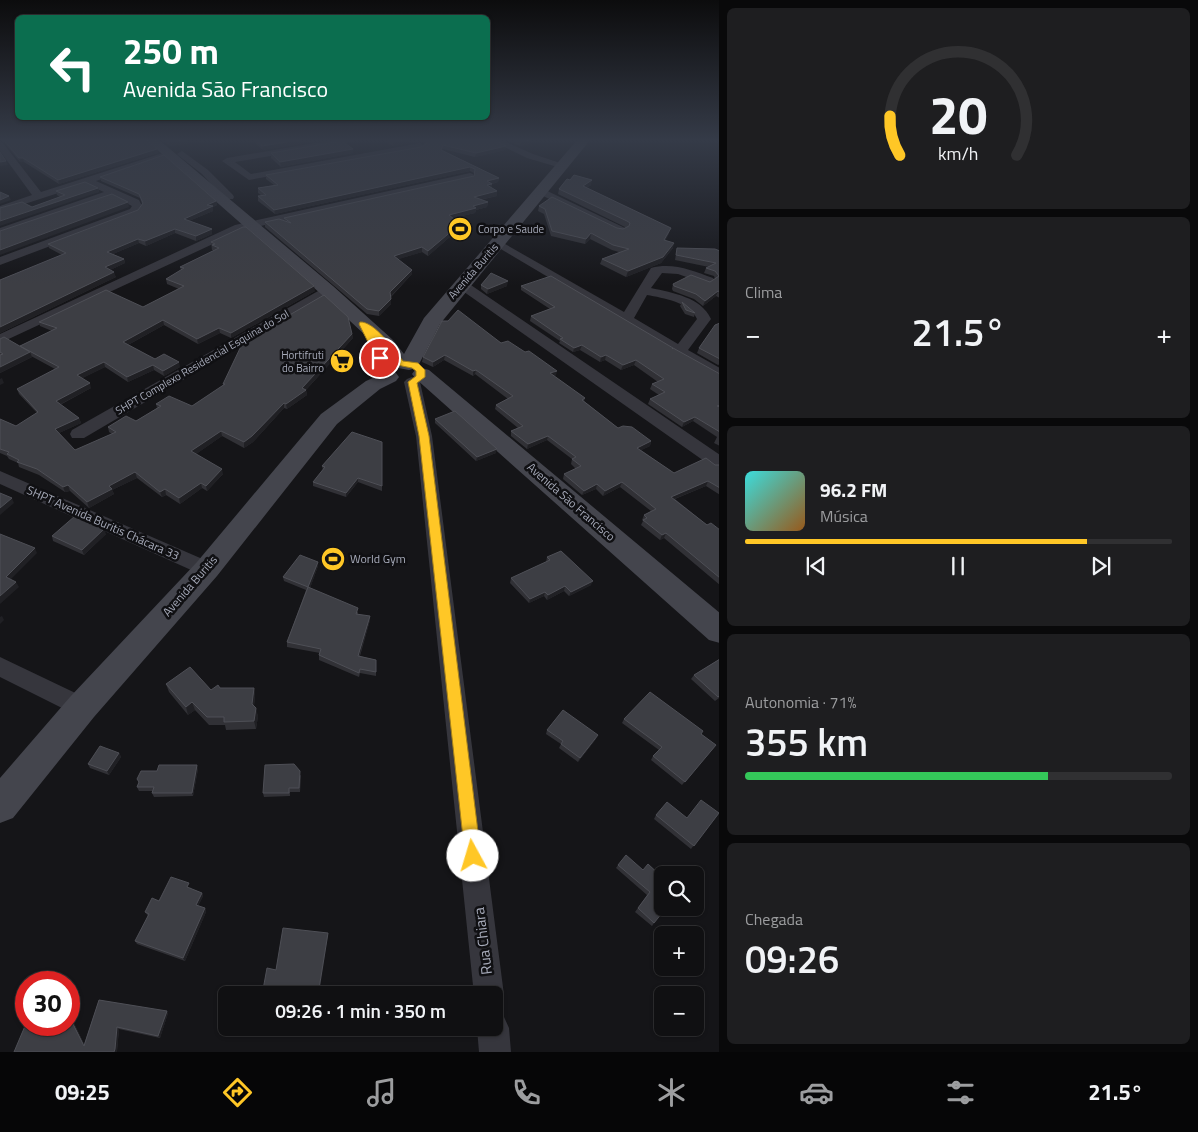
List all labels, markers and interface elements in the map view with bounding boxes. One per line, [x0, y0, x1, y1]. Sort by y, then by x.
text: 250 m [123, 24, 219, 78]
icon: left [40, 35, 105, 100]
text: Avenida São Francisco [123, 72, 328, 106]
text: 20 [929, 75, 988, 154]
text: km/h [938, 140, 979, 167]
sports icon: Corpo e Saude [447, 216, 473, 242]
place label: Corpo e Saude [478, 221, 545, 237]
street label: Avenida Buritis [444, 240, 502, 302]
text: Clima [745, 280, 782, 304]
text: 21.5° [911, 303, 1006, 361]
street label: SHPT Complexo Residencial Esquina do Sol [112, 306, 292, 418]
text: − [745, 312, 761, 355]
text: + [1156, 312, 1172, 355]
pin [359, 337, 401, 379]
icon: arrive [366, 344, 394, 372]
place label: Hortifruti do Bairro [281, 347, 324, 376]
supermarket icon: Hortifruti do Bairro [329, 348, 355, 374]
street label: Avenida São Francisco [523, 458, 620, 545]
text: 96.2 FM [820, 475, 887, 504]
street label: SHPT Avenida Buritis Chácara 33 [24, 480, 183, 565]
text: Música [820, 504, 868, 528]
sports icon: World Gym [320, 546, 346, 572]
place label: World Gym [350, 549, 406, 568]
street label: Avenida Buritis [158, 551, 222, 620]
icon: previous [802, 552, 830, 580]
icon: pause [944, 552, 972, 580]
icon: next [1087, 552, 1115, 580]
text: Autonomia · 71% [745, 690, 856, 714]
text: 355 km [745, 713, 868, 771]
position arrow [446, 829, 498, 881]
map controls [654, 866, 704, 1036]
button: search [654, 866, 704, 916]
street label: Rua Chiara [467, 906, 498, 976]
text: Chegada [745, 907, 803, 931]
button: + [654, 926, 704, 976]
text: 09:26 [745, 930, 839, 988]
speed limit sign: 30 [15, 971, 80, 1036]
button: − [654, 986, 704, 1036]
text: 09:26 · 1 min · 350 m [275, 996, 446, 1025]
text: 09:25 [55, 1075, 110, 1109]
icon: directions [220, 1075, 255, 1110]
icon: music [364, 1075, 399, 1110]
icon: phone [509, 1075, 544, 1110]
icon: climate [654, 1075, 689, 1110]
icon: car [799, 1075, 834, 1110]
icon: filters [943, 1075, 978, 1110]
text: 21.5° [1088, 1075, 1143, 1109]

